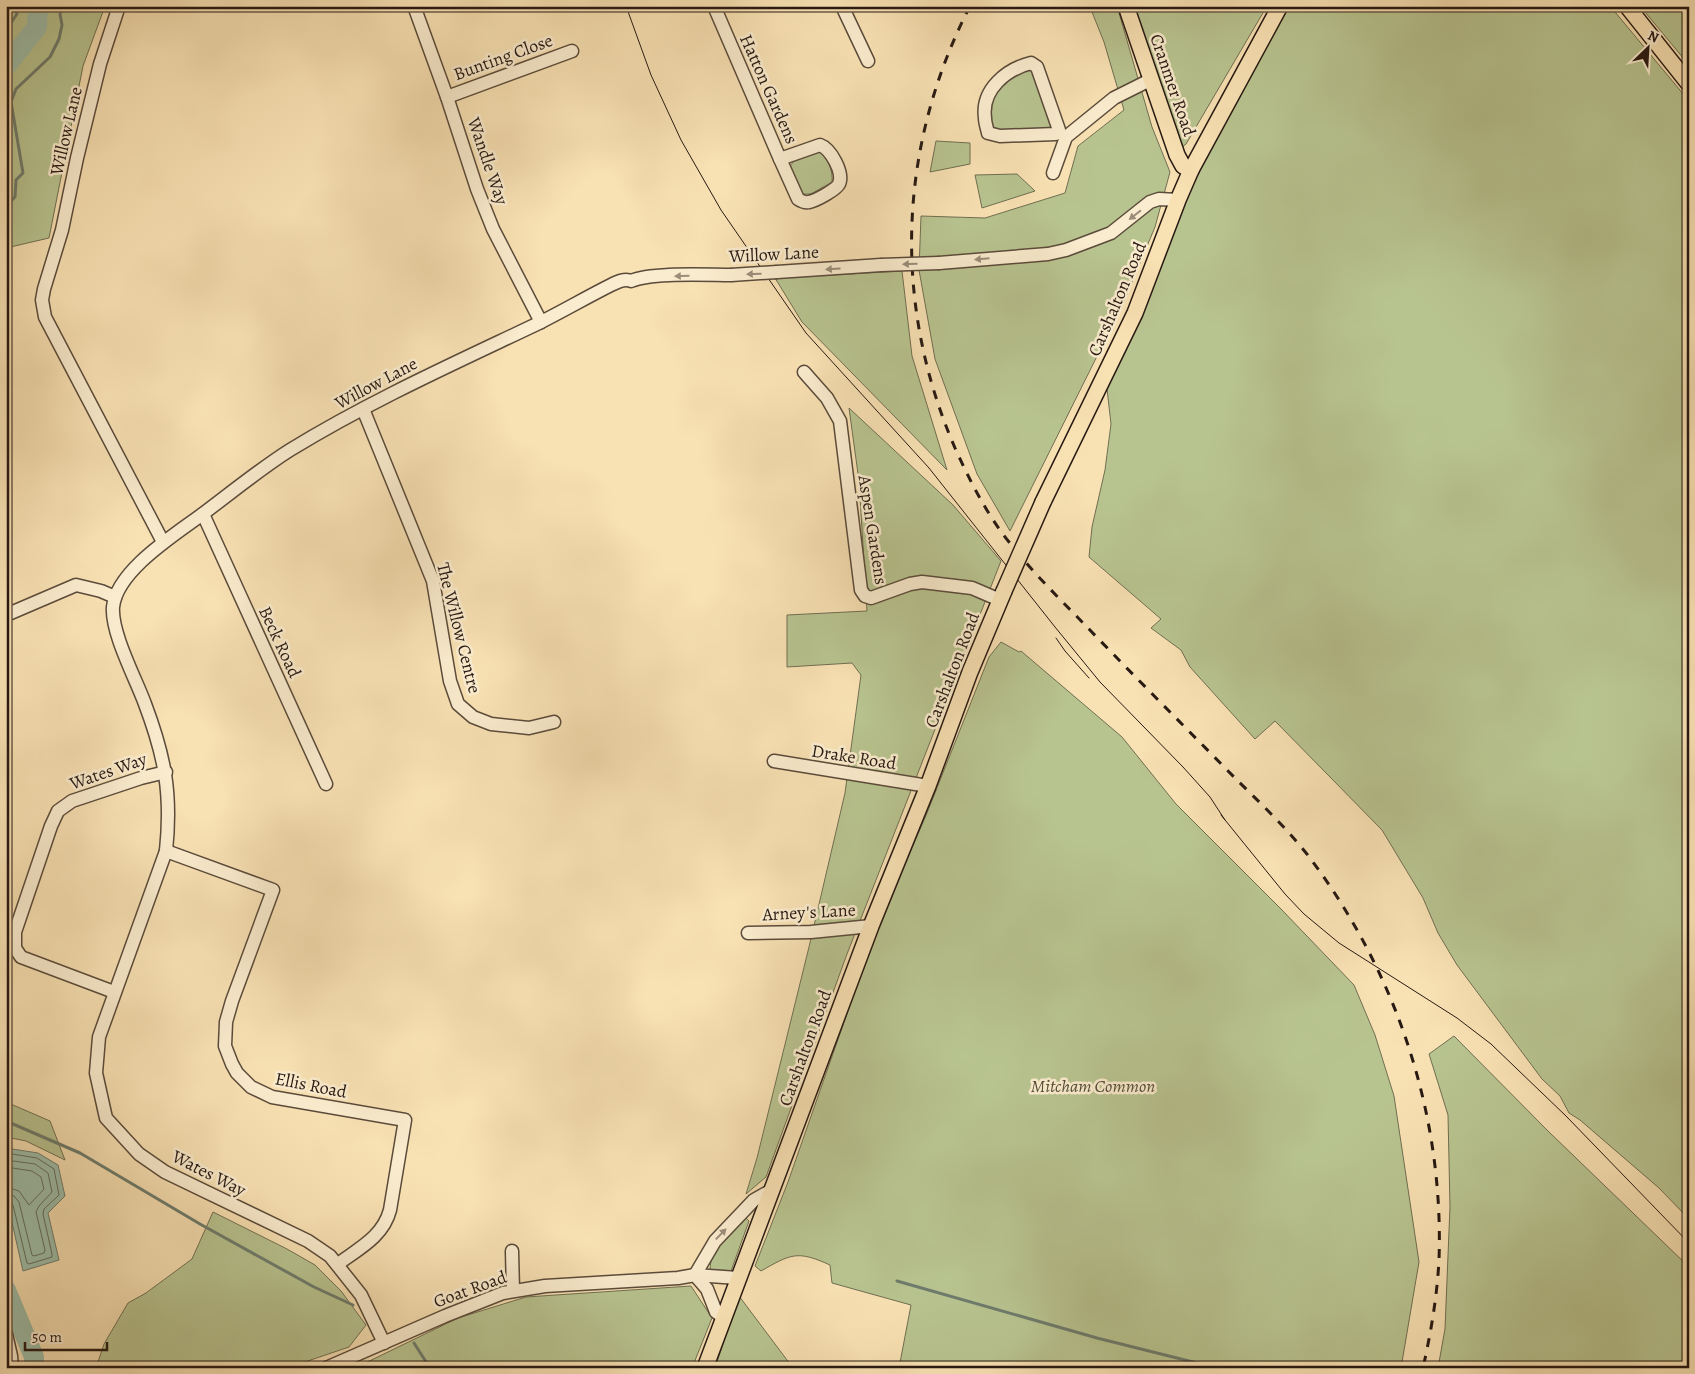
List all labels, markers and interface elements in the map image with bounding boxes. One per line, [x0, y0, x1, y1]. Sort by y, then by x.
north arrow [1622, 22, 1672, 72]
text: N [1645, 26, 1662, 47]
street label: Bunting Close [450, 28, 556, 86]
street label: Hatton Gardens [734, 30, 804, 148]
street label: Cranmer Road [1144, 31, 1202, 140]
street label: Willow Lane [44, 84, 88, 179]
street label: Wandle Way [462, 113, 514, 209]
one-way arrow [1129, 209, 1142, 220]
street label: Carshalton Road [1082, 238, 1152, 360]
street label: Willow Lane [727, 240, 820, 268]
one-way arrow [974, 256, 990, 264]
one-way arrow [902, 261, 918, 269]
one-way arrow [824, 265, 840, 273]
one-way arrow [745, 270, 761, 278]
one-way arrow [674, 272, 690, 280]
street label: Willow Lane [330, 351, 421, 415]
street label: Aspen Gardens [852, 473, 893, 586]
street label: The Willow Centre [431, 560, 487, 696]
street label: Beck Road [253, 602, 307, 682]
street label: Carshalton Road [919, 608, 985, 731]
street label: Drake Road [810, 738, 898, 776]
street label: Wates Way [65, 746, 151, 796]
street label: Arney's Lane [761, 898, 856, 926]
street label: Carshalton Road [773, 986, 837, 1109]
street label: Ellis Road [273, 1066, 349, 1104]
park label: Mitcham Common [1031, 1074, 1155, 1098]
street label: Wates Way [167, 1144, 251, 1202]
one-way arrow [715, 1228, 727, 1240]
street label: Goat Road [430, 1265, 510, 1313]
scale bar [25, 1319, 108, 1351]
text: 50 m [32, 1327, 62, 1347]

